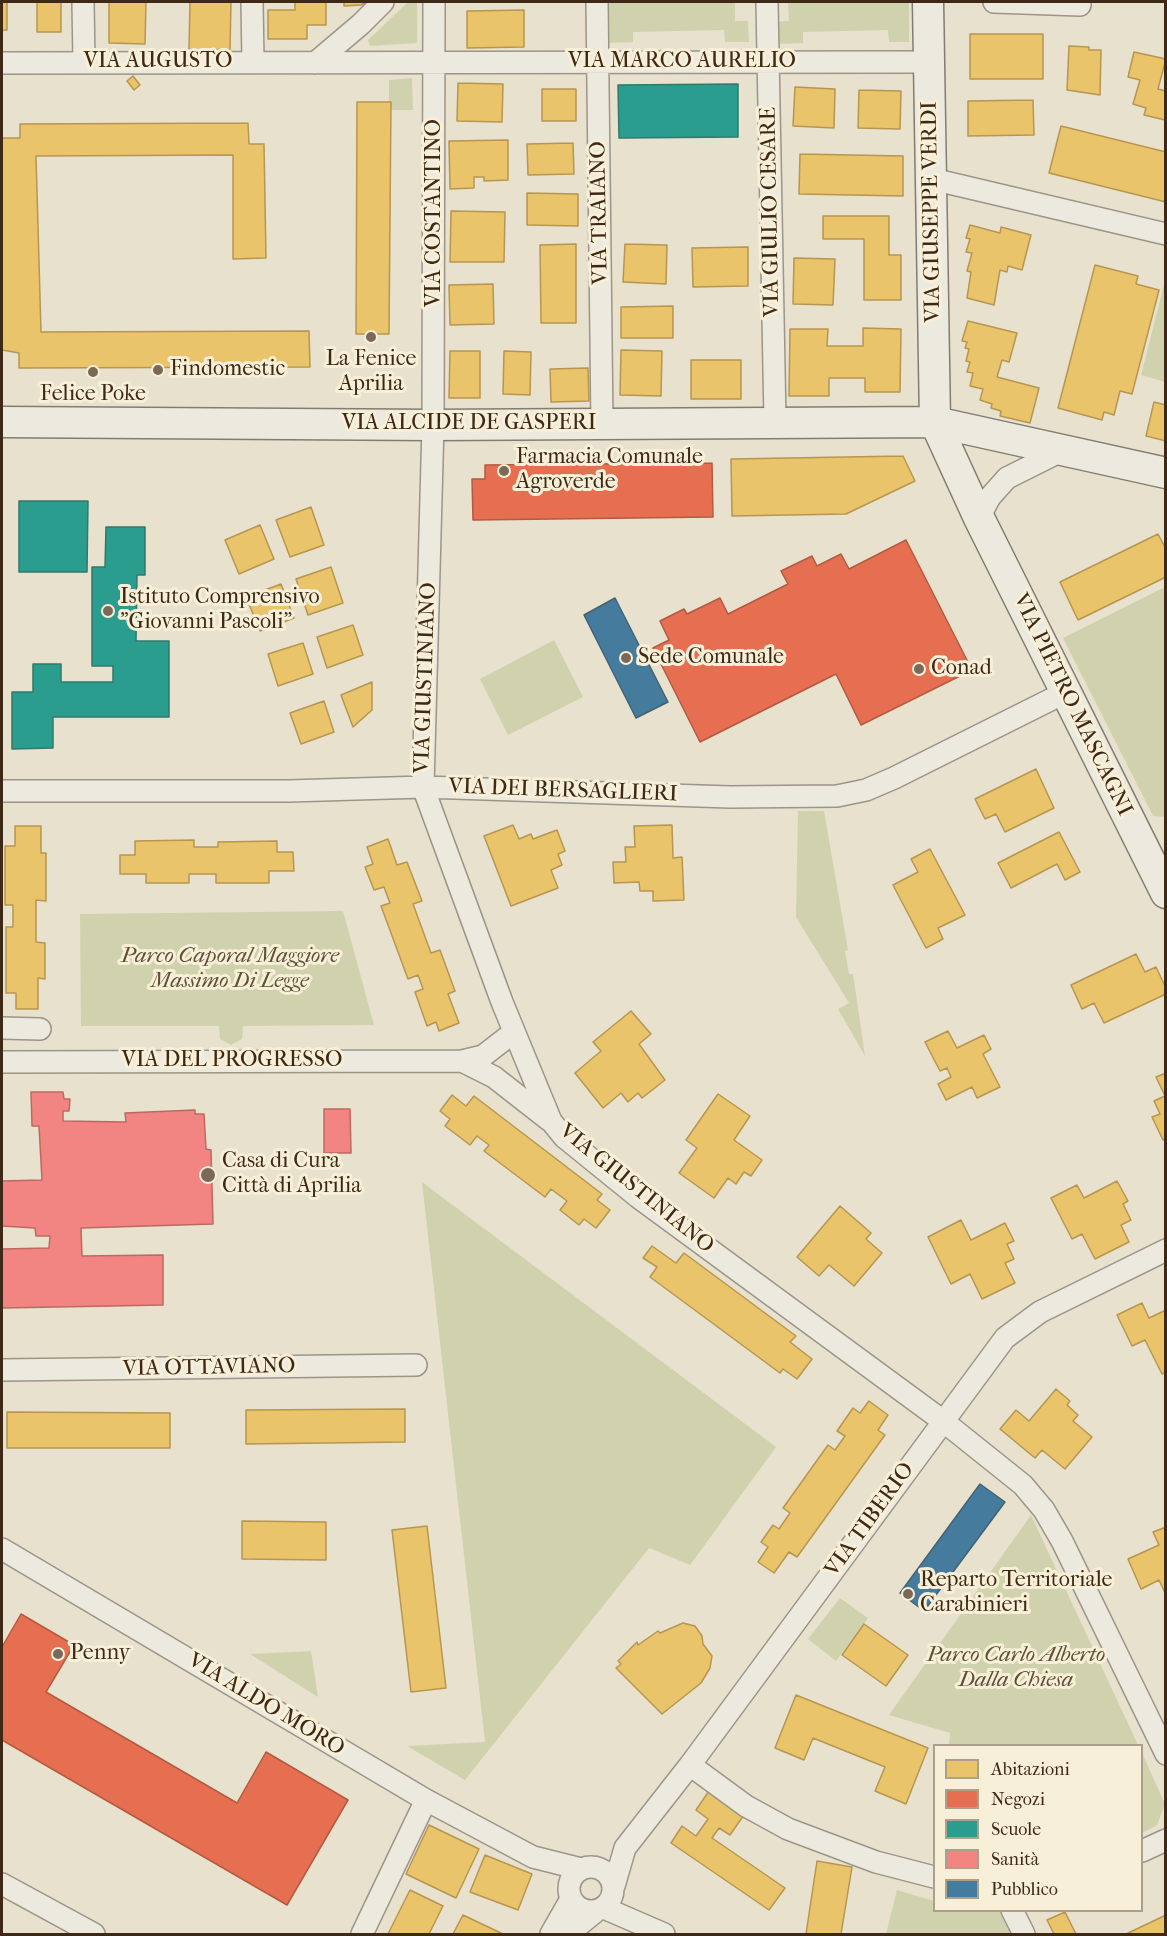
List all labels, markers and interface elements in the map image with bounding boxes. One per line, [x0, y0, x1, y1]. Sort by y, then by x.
street label: VIA AUGUSTO [84, 49, 232, 75]
street label: VIA MARCO AURELIO [568, 49, 796, 75]
street label: VIA GIUSEPPE VERDI [917, 101, 947, 323]
street label: VIA GIULIO CESARE [756, 107, 786, 317]
street label: VIA COSTANTINO [422, 119, 448, 307]
street label: VIA TRAIANO [586, 141, 614, 285]
marker: La Fenice Aprilia [364, 330, 378, 344]
place label: La Fenice Aprilia [326, 347, 416, 398]
place label: Findomestic [170, 357, 285, 383]
marker: Findomestic [151, 363, 165, 377]
marker: Felice Poke [86, 365, 100, 379]
place label: Felice Poke [40, 382, 146, 408]
street label: VIA ALCIDE DE GASPERI [342, 411, 596, 437]
place label: Farmacia Comunale Agroverde [516, 445, 703, 496]
marker: Farmacia Comunale Agroverde [497, 464, 511, 478]
street label: VIA GIUSTINIANO [409, 582, 443, 774]
place label: Istituto Comprensivo "Giovanni Pascoli" [120, 585, 320, 636]
street label: VIA PIETRO MASCAGNI [1007, 589, 1137, 821]
marker: Istituto Comprensivo "Giovanni Pascoli" [101, 604, 115, 618]
place label: Sede Comunale [638, 645, 784, 671]
marker: Sede Comunale [619, 651, 633, 665]
place label: Conad [931, 656, 992, 682]
marker: Conad [912, 662, 926, 676]
street label: VIA DEI BERSAGLIERI [448, 774, 678, 808]
park label: Parco Caporal Maggiore Massimo Di Legge [121, 944, 339, 996]
street label: VIA DEL PROGRESSO [122, 1048, 342, 1074]
street label: VIA GIUSTINIANO [553, 1119, 719, 1259]
place label: Casa di Cura Città di Aprilia [222, 1149, 361, 1200]
marker: Casa di Cura Città di Aprilia [199, 1166, 217, 1184]
street label: VIA OTTAVIANO [122, 1353, 296, 1383]
street label: VIA TIBERIO [820, 1458, 920, 1582]
place label: Reparto Territoriale Carabinieri [920, 1568, 1112, 1620]
marker: Reparto Territoriale Carabinieri [901, 1587, 915, 1601]
place label: Penny [70, 1641, 130, 1667]
park label: Parco Carlo Alberto Dalla Chiesa [927, 1643, 1105, 1694]
marker: Penny [51, 1647, 65, 1661]
street label: VIA ALDO MORO [183, 1648, 349, 1762]
legend [933, 1744, 1143, 1912]
text: Abitazioni [991, 1759, 1070, 1780]
text: Negozi [991, 1789, 1045, 1810]
text: Scuole [991, 1819, 1041, 1840]
text: Sanità [991, 1849, 1039, 1870]
text: Pubblico [991, 1879, 1058, 1900]

